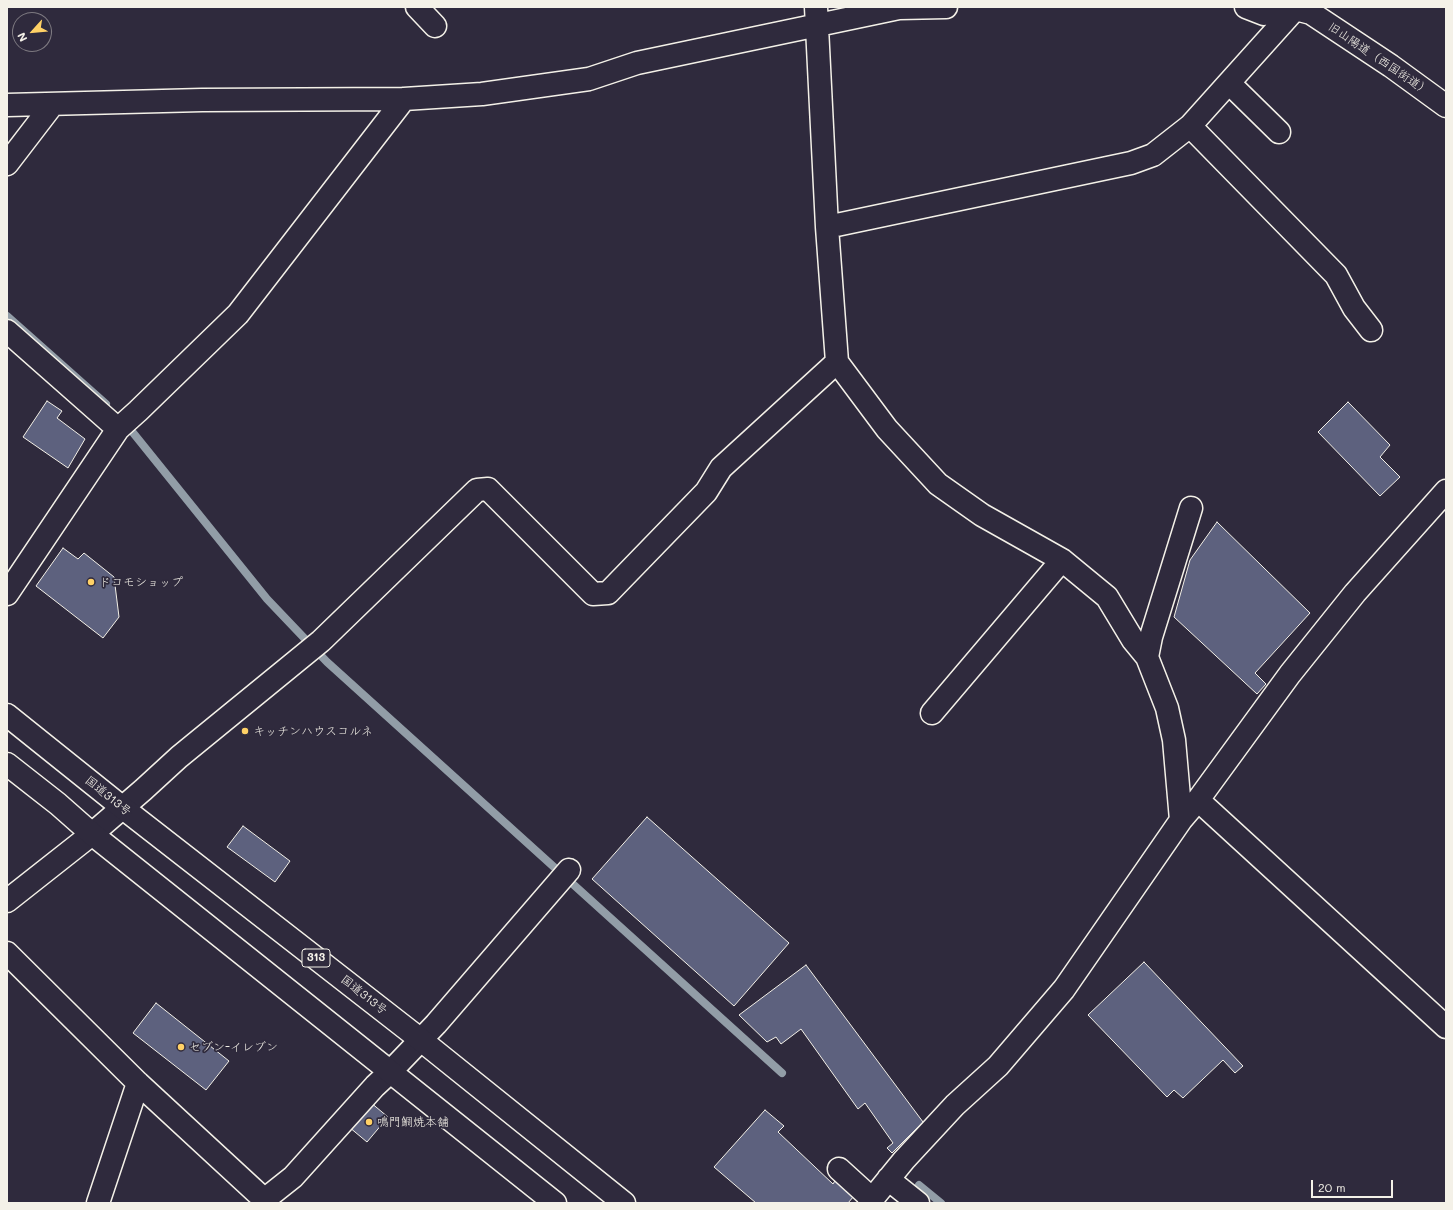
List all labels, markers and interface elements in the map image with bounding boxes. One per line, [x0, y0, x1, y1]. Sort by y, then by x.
north arrow [12, 12, 52, 52]
street label: 旧山陽道（西国街道） [1325, 19, 1433, 99]
text: N [13, 30, 30, 44]
place label: ドコモショップ [99, 575, 183, 589]
marker: ドコモショップ [86, 577, 96, 587]
place label: キッチンハウスコルネ [253, 724, 373, 738]
marker: キッチンハウスコルネ [240, 726, 250, 736]
street label: 国道313号 [82, 773, 134, 819]
road number: 313 [302, 949, 330, 967]
street label: 国道313号 [338, 972, 390, 1018]
place label: セブン-イレブン [189, 1040, 278, 1054]
marker: セブン-イレブン [176, 1042, 186, 1052]
place label: 鳴門鯛焼本舗 [377, 1115, 449, 1129]
marker: 鳴門鯛焼本舗 [364, 1117, 374, 1127]
scale bar [1313, 1172, 1395, 1198]
text: 20 m [1318, 1179, 1346, 1195]

